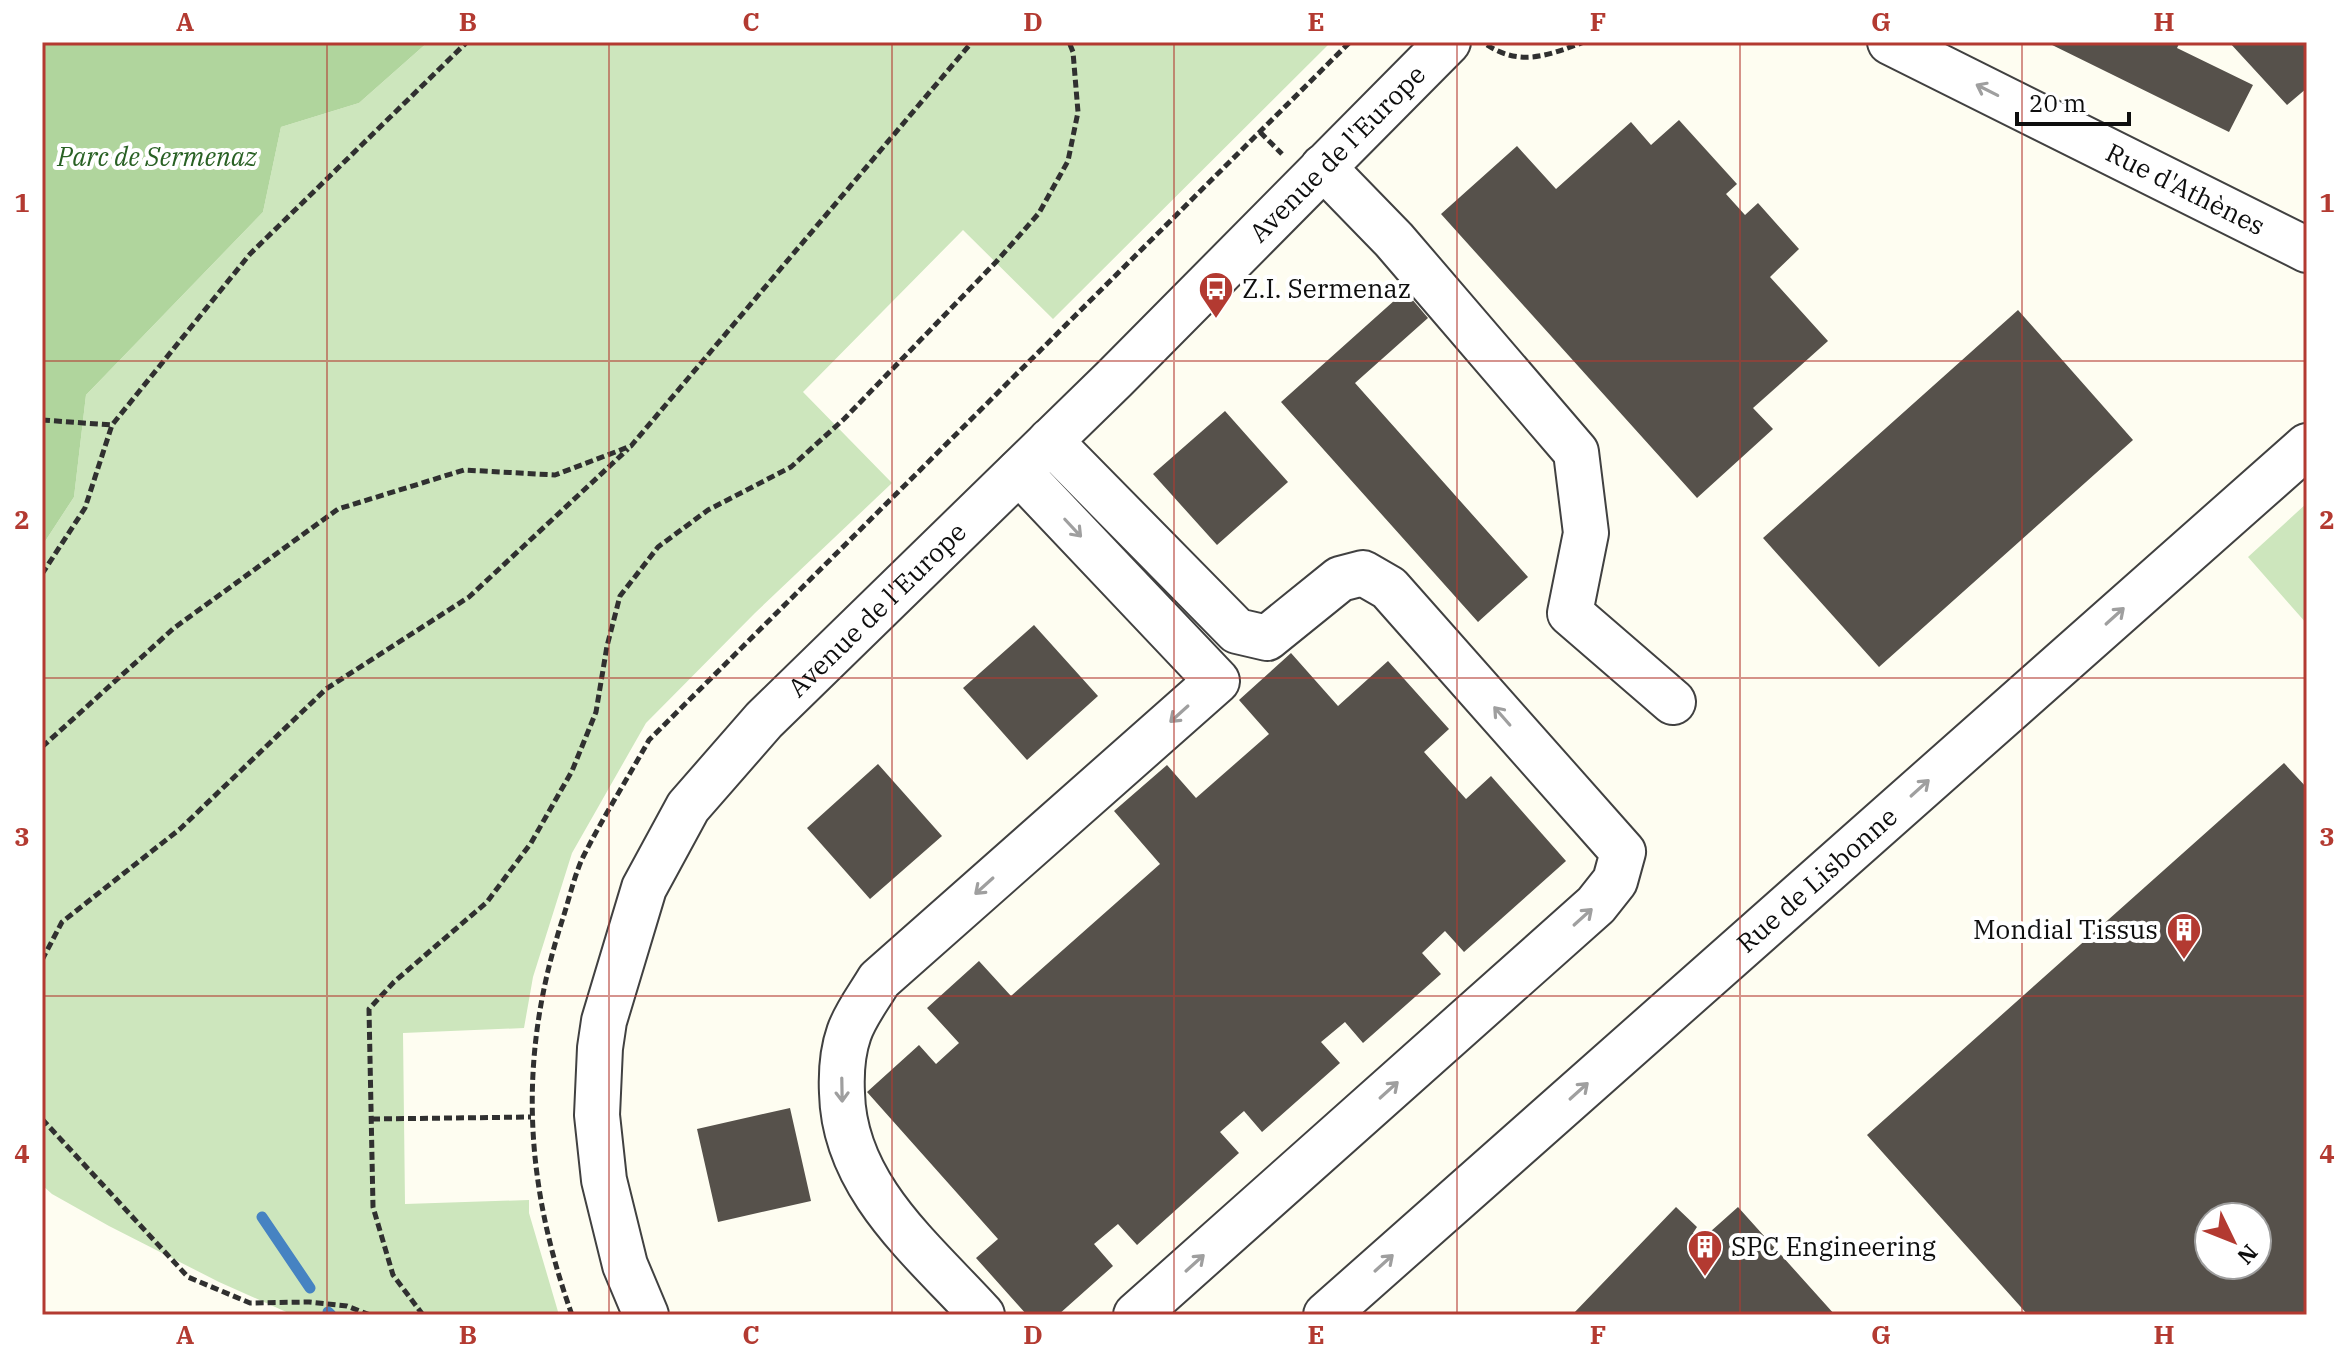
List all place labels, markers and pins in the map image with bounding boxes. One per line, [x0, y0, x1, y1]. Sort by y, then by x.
bus stop icon: Z.I. Sermenaz [1197, 270, 1235, 320]
place label: Z.I. Sermenaz [1242, 271, 1411, 305]
building icon: Mondial Tissus [2165, 911, 2203, 961]
place label: Mondial Tissus [1973, 912, 2158, 946]
building icon: SPC Engineering [1686, 1228, 1724, 1278]
place label: SPC Engineering [1731, 1229, 1936, 1263]

